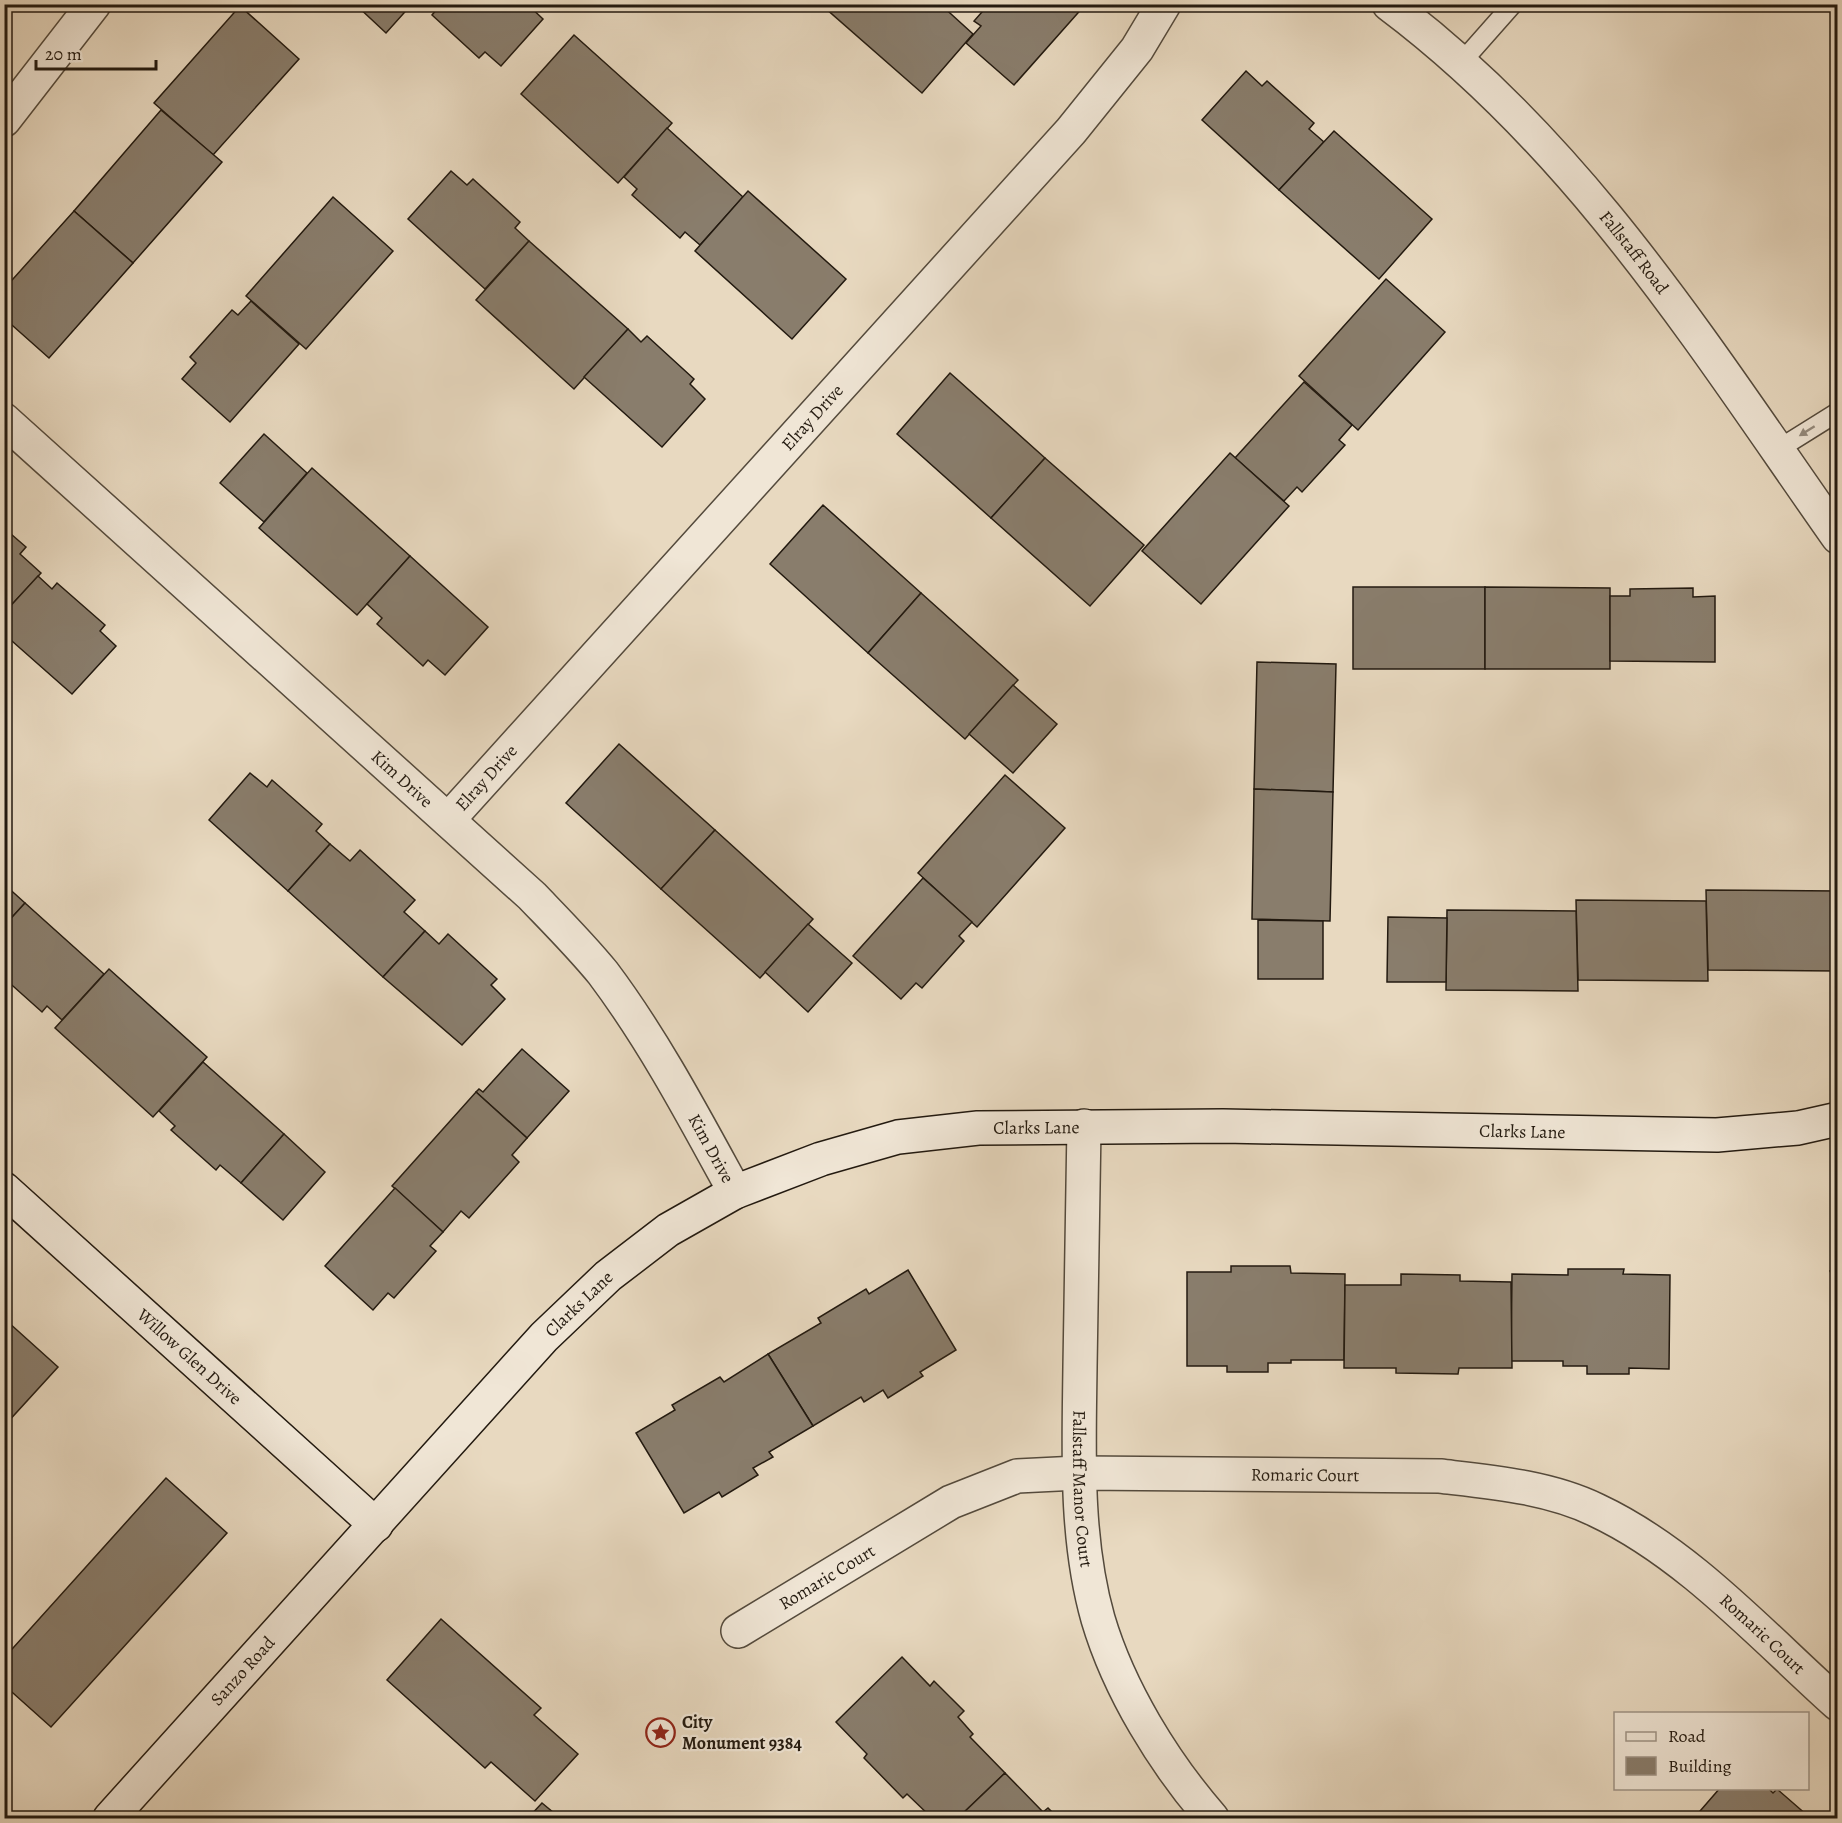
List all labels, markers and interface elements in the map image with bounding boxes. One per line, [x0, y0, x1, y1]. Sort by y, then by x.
scale bar [36, 33, 156, 71]
text: 20 m [45, 42, 82, 66]
street label: Fallstaff Road [1594, 206, 1675, 299]
street label: Elray Drive [776, 379, 849, 456]
one-way arrow [1799, 425, 1815, 436]
street label: Elray Drive [450, 739, 523, 816]
street label: Kim Drive [366, 745, 438, 813]
street label: Kim Drive [683, 1110, 740, 1187]
street label: Clarks Lane [993, 1115, 1080, 1140]
street label: Clarks Lane [1479, 1119, 1566, 1144]
street label: Clarks Lane [539, 1265, 618, 1342]
street label: Willow Glen Drive [131, 1302, 247, 1410]
street label: Fallstaff Manor Court [1067, 1410, 1099, 1569]
street label: Romaric Court [1251, 1462, 1359, 1487]
street label: Romaric Court [774, 1539, 880, 1615]
street label: Romaric Court [1715, 1588, 1811, 1680]
street label: Sanzo Road [205, 1631, 281, 1711]
place label: City Monument 9384 [682, 1710, 802, 1755]
legend [1614, 1712, 1809, 1790]
place icon: City Monument 9384 [645, 1716, 677, 1748]
text: Road [1668, 1724, 1706, 1748]
text: Building [1668, 1754, 1732, 1778]

